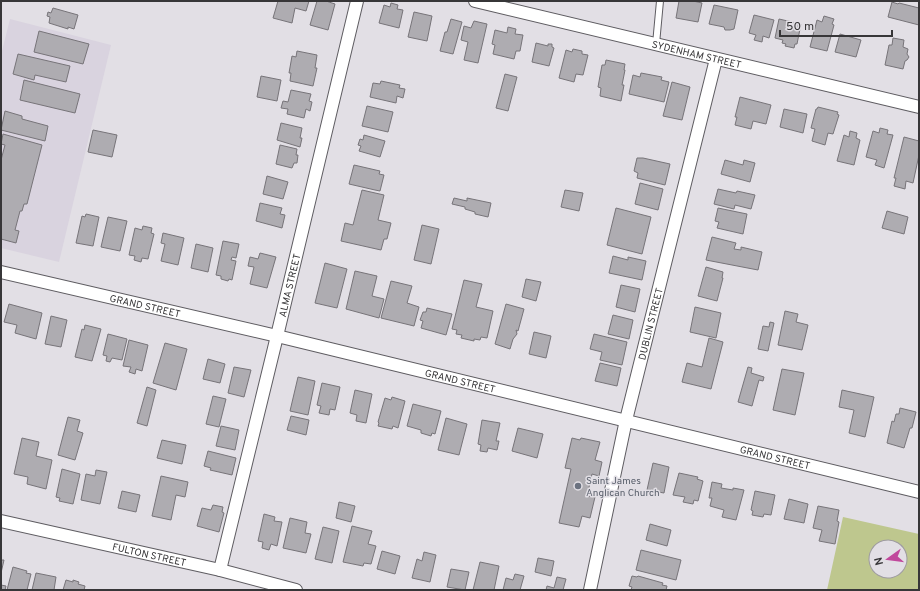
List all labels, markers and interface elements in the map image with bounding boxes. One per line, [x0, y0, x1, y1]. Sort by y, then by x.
scale bar [780, 12, 892, 38]
text: 50 m [786, 19, 814, 35]
street label: SYDENHAM STREET [650, 38, 743, 72]
street label: ALMA STREET [277, 252, 304, 319]
street label: DUBLIN STREET [636, 286, 667, 362]
street label: GRAND STREET [108, 292, 182, 321]
street label: GRAND STREET [423, 367, 497, 397]
street label: GRAND STREET [738, 444, 812, 473]
place label: Saint James Anglican Church [586, 475, 660, 500]
marker: Saint James Anglican Church [573, 481, 583, 491]
north arrow [868, 539, 908, 579]
street label: FULTON STREET [111, 541, 187, 570]
text: N [872, 556, 887, 567]

